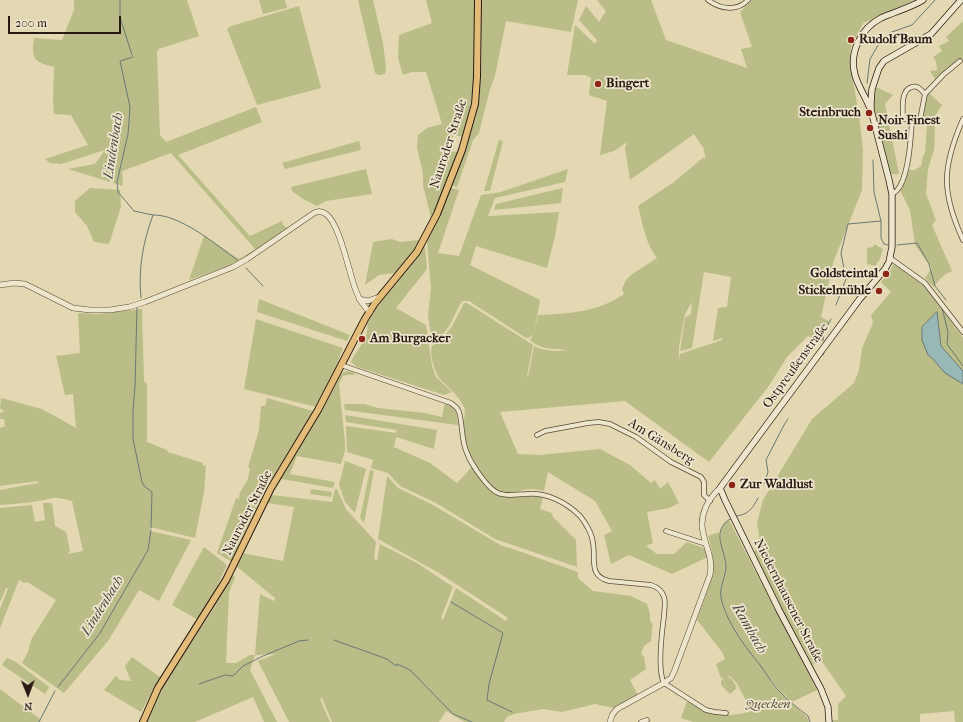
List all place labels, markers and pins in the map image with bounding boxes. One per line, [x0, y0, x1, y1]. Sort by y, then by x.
place label: Rudolf Baum [859, 32, 932, 48]
marker: Rudolf Baum [846, 35, 856, 45]
place label: Bingert [606, 76, 649, 92]
marker: Bingert [593, 79, 603, 89]
place label: Steinbruch [799, 105, 861, 121]
marker: Steinbruch [864, 108, 874, 118]
place label: Noir Finest Sushi [878, 113, 940, 144]
marker: Noir Finest Sushi [865, 123, 875, 133]
place label: Goldsteintal [810, 266, 878, 282]
marker: Goldsteintal [881, 269, 891, 279]
place label: Stickelmühle [798, 283, 871, 299]
marker: Stickelmühle [874, 286, 884, 296]
place label: Am Burgacker [370, 331, 450, 347]
marker: Am Burgacker [357, 334, 367, 344]
place label: Zur Waldlust [740, 477, 813, 493]
marker: Zur Waldlust [727, 480, 737, 490]

